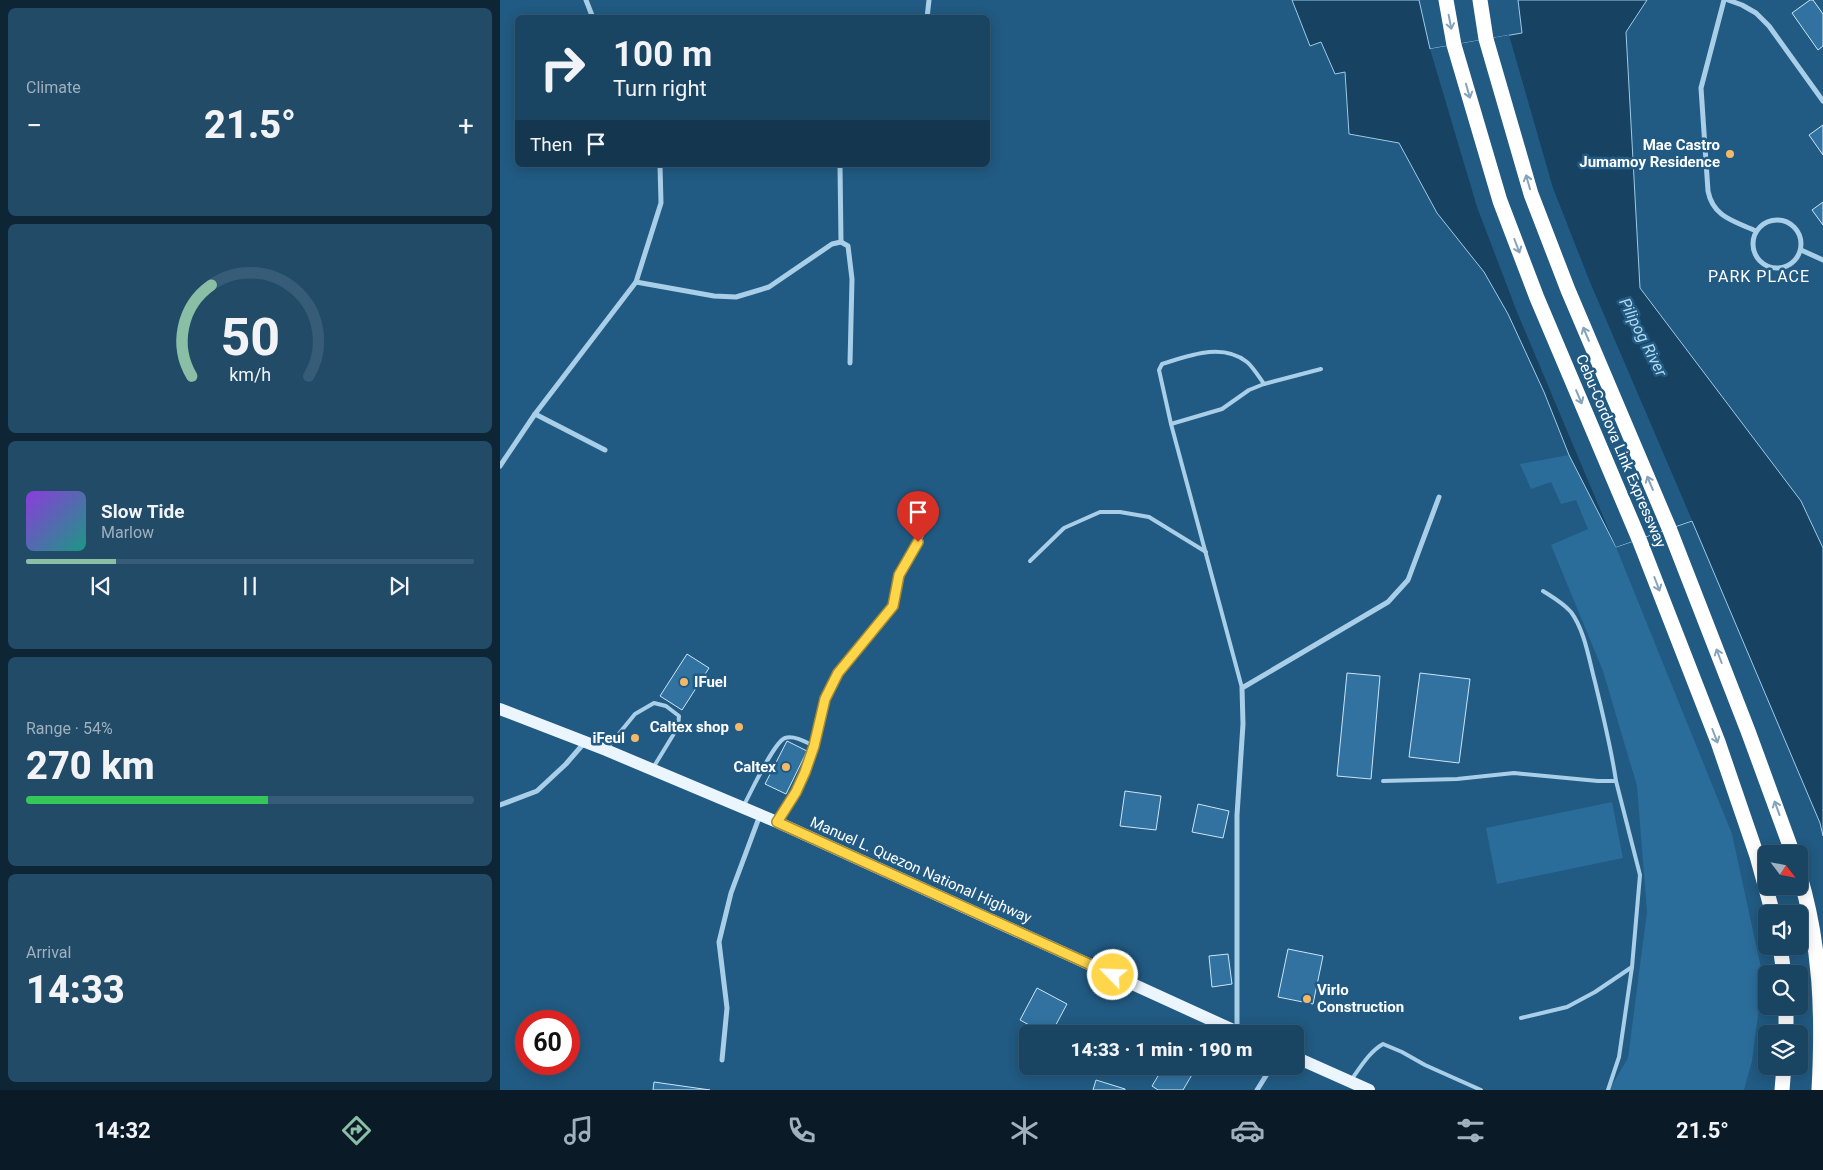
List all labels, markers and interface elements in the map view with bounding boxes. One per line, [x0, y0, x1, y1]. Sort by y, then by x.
one-way arrow [1446, 14, 1455, 30]
text: 100 m [613, 34, 712, 75]
icon: right [530, 35, 595, 100]
text: Turn right [613, 76, 707, 101]
text: Climate [26, 78, 81, 97]
one-way arrow [1464, 83, 1474, 99]
text: 21.5° [204, 103, 296, 147]
text: − [26, 109, 42, 142]
text: + [458, 109, 474, 142]
icon: arrive [582, 130, 610, 158]
text: Then [530, 133, 572, 156]
place label: Mae Castro Jumamoy Residence [1579, 136, 1720, 171]
marker: Mae Castro Jumamoy Residence [1724, 148, 1736, 160]
one-way arrow [1523, 175, 1532, 191]
one-way arrow [1513, 238, 1522, 253]
district label: PARK PLACE [1708, 267, 1810, 286]
water label: Pilipog River [1615, 295, 1671, 380]
text: 50 [220, 307, 280, 368]
one-way arrow [1581, 327, 1591, 342]
street label: Cebu-Cordova Link Expressway [1572, 352, 1670, 550]
text: km/h [229, 364, 271, 385]
one-way arrow [1575, 389, 1584, 404]
one-way arrow [1645, 476, 1655, 491]
pin [897, 491, 939, 542]
icon: arrive [904, 498, 932, 526]
text: Slow Tide [101, 500, 184, 523]
text: Marlow [101, 523, 154, 542]
icon: previous [87, 572, 115, 600]
icon: pause [236, 572, 264, 600]
icon: next [385, 572, 413, 600]
one-way arrow [1653, 576, 1662, 592]
one-way arrow [1714, 649, 1723, 664]
place label: IFuel [694, 673, 727, 691]
marker: IFuel [678, 676, 690, 688]
place label: Caltex shop [650, 718, 729, 736]
text: Range · 54% [26, 719, 113, 738]
marker: Caltex shop [733, 721, 745, 733]
one-way arrow [1711, 728, 1721, 743]
place label: iFeul [592, 729, 625, 747]
marker: iFeul [629, 732, 641, 744]
text: 270 km [26, 744, 155, 788]
place label: Caltex [733, 758, 776, 776]
marker: Caltex [780, 761, 792, 773]
one-way arrow [1772, 801, 1781, 816]
street label: Manuel L. Quezon National Highway [807, 813, 1035, 927]
north arrow [1758, 845, 1808, 895]
map controls [1758, 845, 1808, 1075]
button: sound [1758, 905, 1808, 955]
text: Arrival [26, 943, 71, 962]
position arrow [1086, 948, 1138, 1000]
button: search [1758, 965, 1808, 1015]
text: 14:33 [26, 968, 125, 1012]
place label: Virlo Construction [1317, 981, 1404, 1016]
marker: Virlo Construction [1301, 993, 1313, 1005]
speed limit sign: 60 [515, 1010, 580, 1075]
button: layers [1758, 1025, 1808, 1075]
text: 14:33 · 1 min · 190 m [1070, 1038, 1253, 1061]
icon: directions [339, 1113, 374, 1148]
icon: music [561, 1113, 596, 1148]
icon: phone [784, 1113, 819, 1148]
icon: climate [1007, 1113, 1042, 1148]
icon: car [1230, 1113, 1265, 1148]
icon: filters [1453, 1113, 1488, 1148]
text: 14:32 [94, 1118, 151, 1143]
text: 21.5° [1676, 1118, 1729, 1143]

